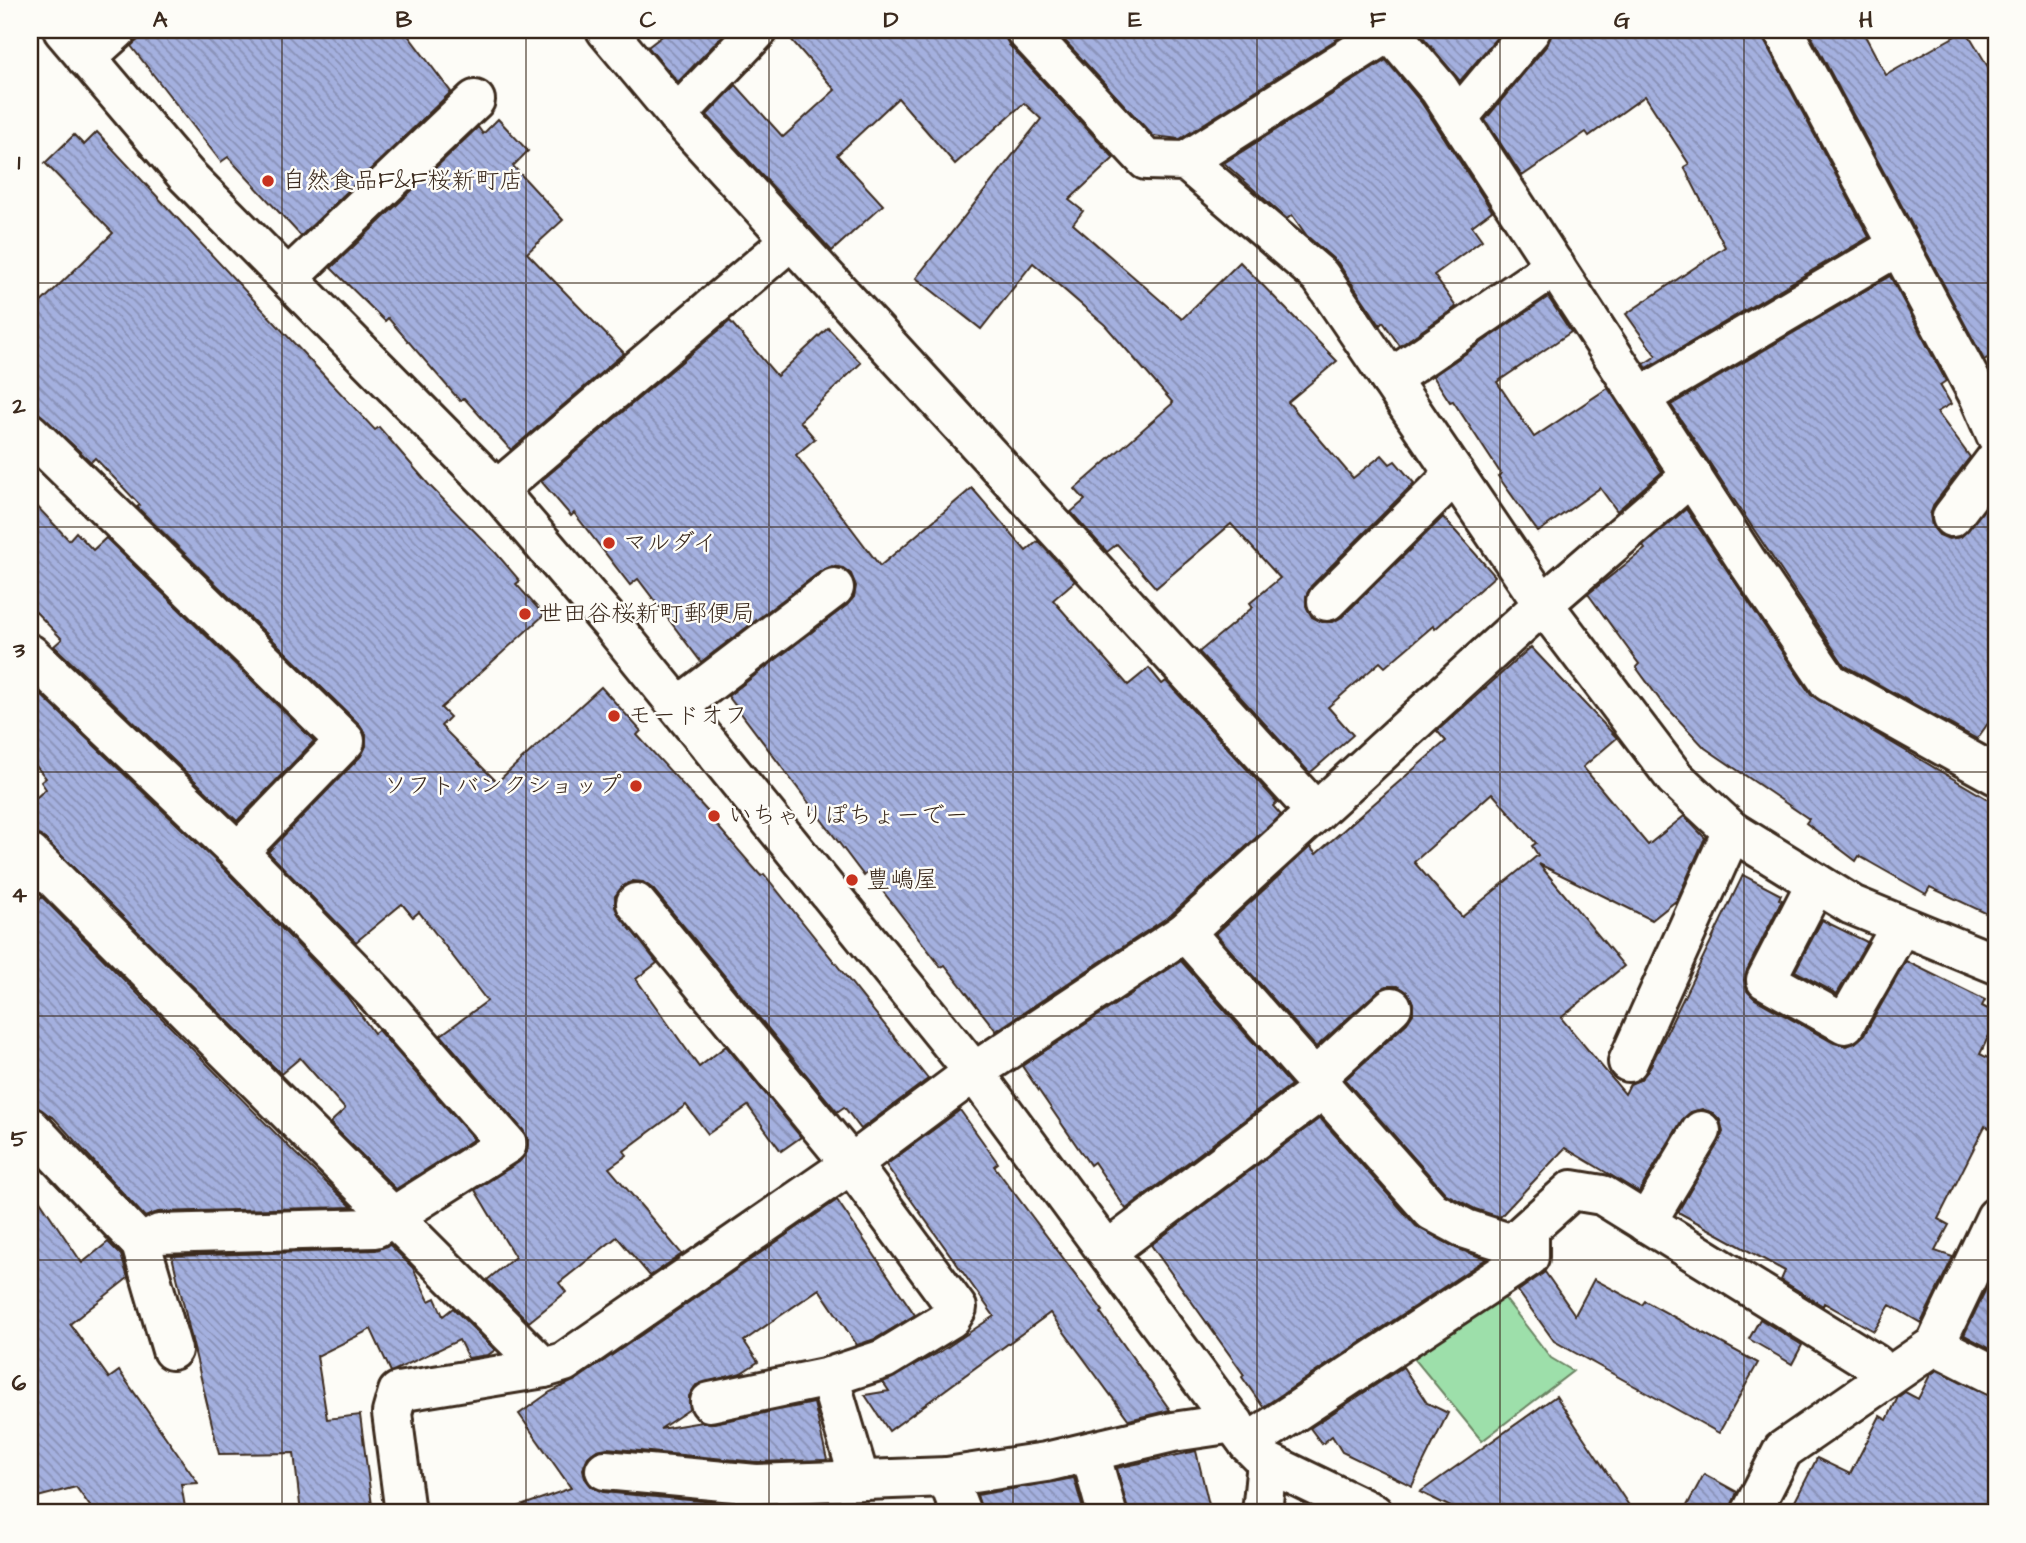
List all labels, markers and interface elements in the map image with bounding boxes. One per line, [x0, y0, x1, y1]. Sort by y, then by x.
text: A [153, 4, 168, 36]
text: B [396, 4, 413, 36]
text: C [640, 4, 657, 36]
text: D [884, 4, 899, 36]
text: E [1128, 4, 1142, 36]
text: F [1370, 4, 1387, 36]
text: G [1614, 4, 1630, 36]
text: H [1859, 4, 1873, 36]
text: 1 [18, 146, 21, 178]
place label: 自然食品F&F桜新町店 [282, 164, 523, 198]
marker: 自然食品F&F桜新町店 [260, 173, 276, 189]
text: 2 [11, 390, 26, 422]
place label: マルダイ [623, 526, 717, 560]
marker: マルダイ [601, 535, 617, 551]
place label: 世田谷桜新町郵便局 [539, 597, 755, 631]
marker: 世田谷桜新町郵便局 [517, 606, 533, 622]
text: 3 [12, 634, 25, 666]
place label: モードオフ [628, 699, 748, 733]
marker: モードオフ [606, 708, 622, 724]
place label: ソフトバンクショップ [383, 769, 622, 803]
marker: ソフトバンクショップ [628, 778, 644, 794]
place label: いちゃりぽちょーでー [728, 799, 968, 833]
marker: いちゃりぽちょーでー [706, 808, 722, 824]
place label: 豊嶋屋 [866, 863, 938, 897]
marker: 豊嶋屋 [844, 872, 860, 888]
text: 4 [11, 879, 27, 911]
text: 5 [11, 1123, 28, 1155]
text: 6 [12, 1367, 27, 1399]

